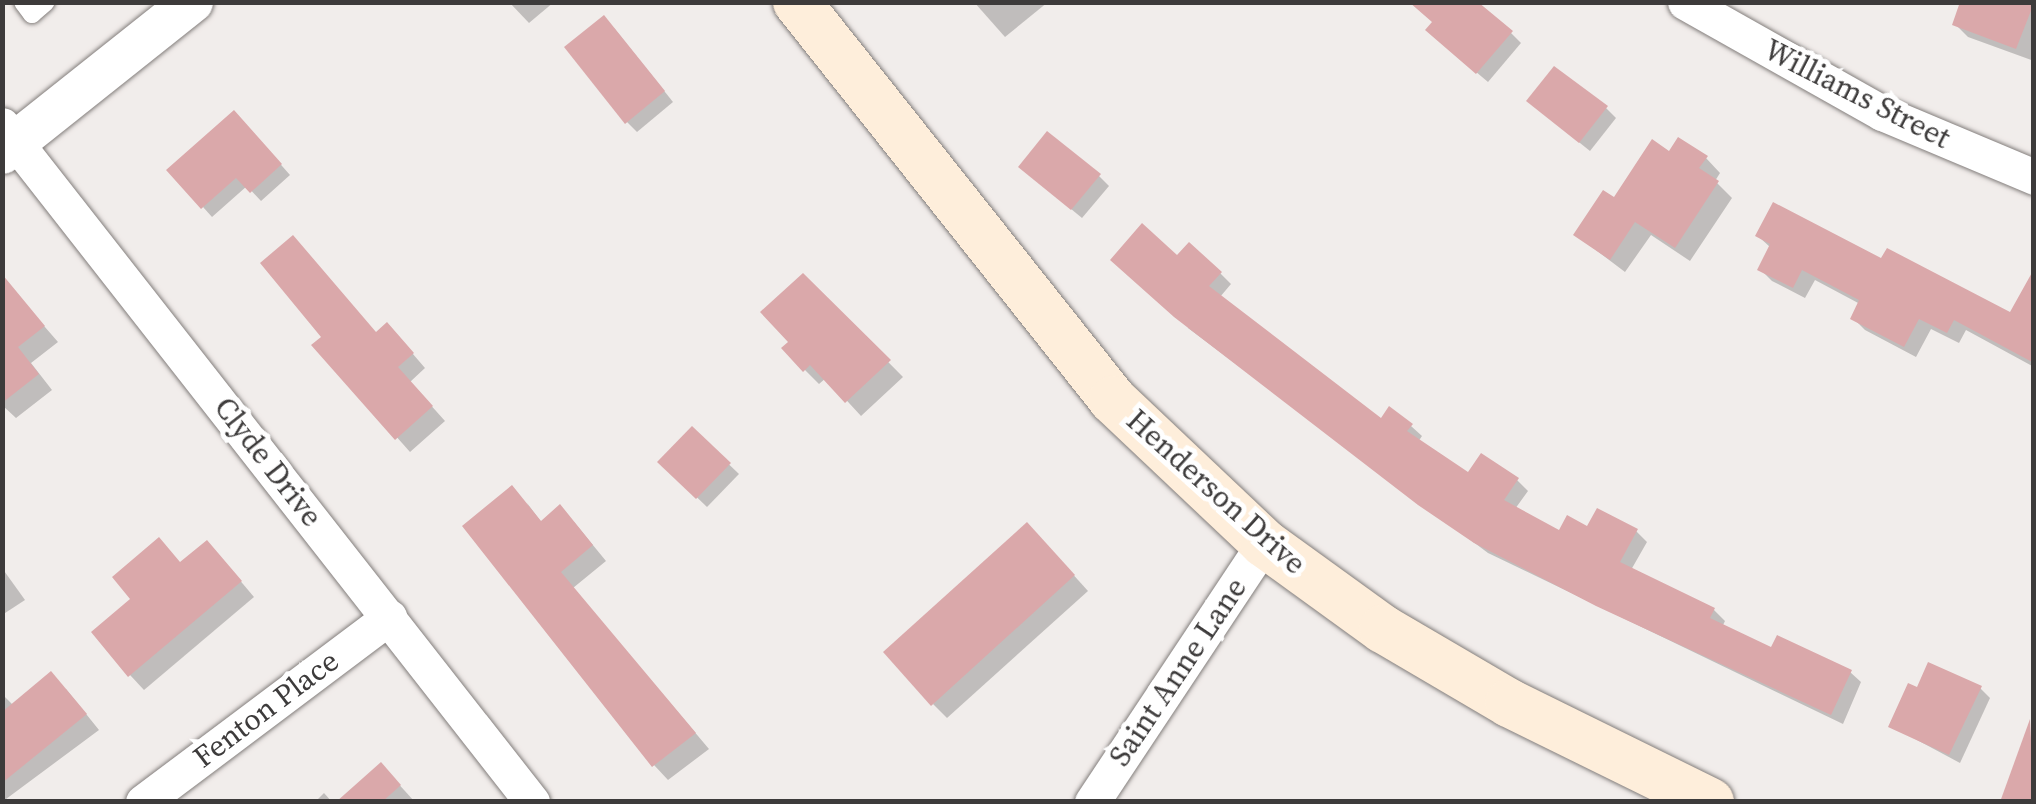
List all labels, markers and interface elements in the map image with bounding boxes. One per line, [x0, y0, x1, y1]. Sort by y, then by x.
street label: Williams Street [1758, 32, 1956, 156]
street label: Clyde Drive [206, 390, 330, 534]
street label: Henderson Drive [1119, 402, 1313, 582]
street label: Saint Anne Lane [1102, 571, 1254, 773]
street label: Fenton Place [186, 643, 346, 775]

